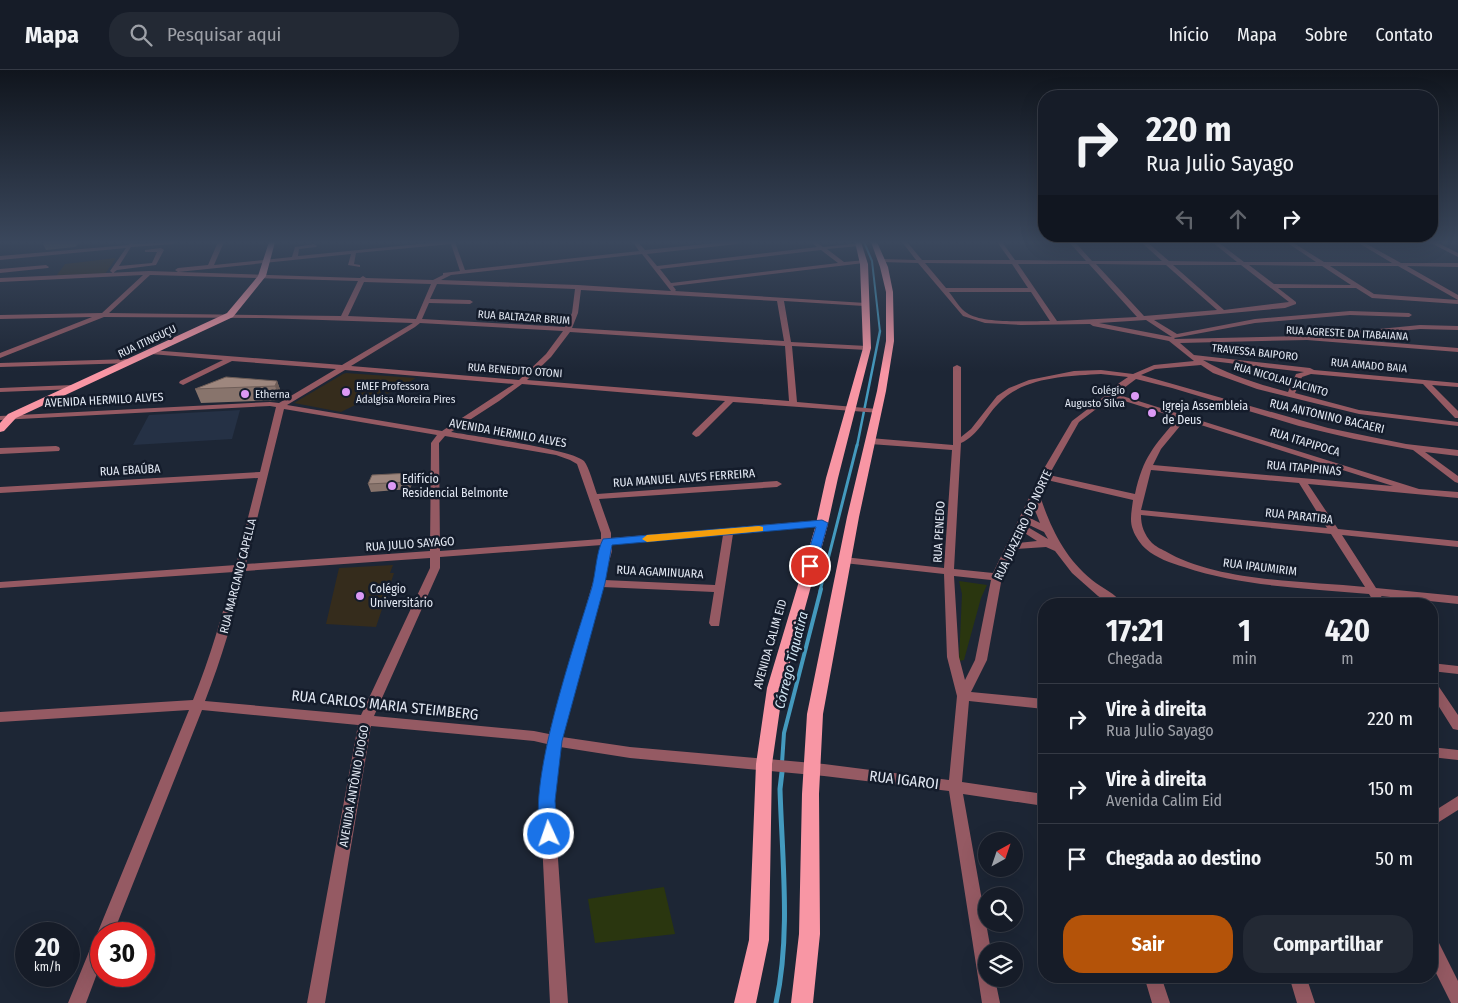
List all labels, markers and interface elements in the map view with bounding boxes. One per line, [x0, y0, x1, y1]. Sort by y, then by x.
search box [109, 12, 459, 57]
text: Mapa [25, 21, 79, 49]
icon: search [127, 21, 155, 49]
text: Pesquisar aqui [167, 23, 281, 46]
text: Início [1169, 24, 1209, 46]
text: Mapa [1237, 24, 1277, 46]
text: Sobre [1305, 24, 1348, 46]
text: Contato [1376, 24, 1433, 46]
text: 220 m [1146, 108, 1232, 150]
icon: right [1063, 110, 1128, 175]
text: Rua Julio Sayago [1146, 150, 1294, 177]
icon: left [1171, 205, 1199, 233]
icon: ahead [1224, 205, 1252, 233]
icon: right [1277, 205, 1305, 233]
street label: RUA BALTAZAR BRUM [477, 308, 571, 327]
street label: RUA ITINGUÇU [116, 322, 178, 361]
street label: RUA AGRESTE DA ITABAIANA [1285, 324, 1409, 343]
street label: TRAVESSA BAIPORO [1211, 342, 1299, 363]
street label: RUA AMADO BAIA [1330, 356, 1408, 375]
street label: RUA NICOLAU JACINTO [1232, 360, 1330, 399]
street label: RUA BENEDITO OTONI [467, 361, 563, 380]
place label: EMEF Professora Adalgisa Moreira Pires [356, 380, 456, 406]
place label: Colégio Augusto Silva [1065, 384, 1125, 410]
marker: EMEF Professora Adalgisa Moreira Pires [340, 386, 352, 398]
marker: Etherna [239, 388, 251, 400]
place label: Etherna [255, 388, 290, 401]
street label: AVENIDA HERMILO ALVES [44, 390, 164, 410]
marker: Colégio Augusto Silva [1129, 390, 1141, 402]
street label: RUA ANTONINO BACAERI [1268, 396, 1386, 436]
place label: Igreja Assembleia de Deus [1162, 399, 1248, 427]
marker: Igreja Assembleia de Deus [1146, 407, 1158, 419]
street label: AVENIDA HERMILO ALVES [448, 416, 568, 450]
street label: RUA ITAPIPOCA [1268, 425, 1342, 460]
street label: RUA ITAPIPINAS [1266, 458, 1342, 478]
street label: RUA EBAÚBA [99, 460, 161, 479]
street label: RUA MANUEL ALVES FERREIRA [613, 466, 756, 490]
street label: RUA JUAZEIRO DO NORTE [991, 467, 1055, 582]
place label: Edifício Residencial Belmonte [402, 472, 508, 500]
marker: Edifício Residencial Belmonte [386, 480, 398, 492]
street label: RUA PENEDO [930, 501, 948, 563]
street label: RUA PARATIBA [1264, 505, 1334, 527]
street label: RUA MARCIANO CAPELLA [217, 516, 259, 635]
street label: RUA JULIO SAYAGO [365, 534, 455, 554]
pin [789, 545, 831, 587]
icon: arrive [796, 552, 824, 580]
street label: RUA IPAUMIRIM [1222, 556, 1298, 578]
street label: RUA AGAMINUARA [616, 563, 704, 581]
place label: Colégio Universitário [370, 582, 433, 610]
marker: Colégio Universitário [354, 590, 366, 602]
street label: AVENIDA CALIM EID [751, 598, 789, 690]
water label: Córrego Tiquatira [771, 610, 812, 710]
text: 17:21 [1106, 613, 1164, 649]
text: 1 [1238, 613, 1251, 649]
text: 420 [1325, 613, 1370, 649]
text: Chegada [1107, 649, 1163, 668]
text: min [1232, 649, 1257, 668]
text: m [1341, 649, 1354, 668]
street label: RUA CARLOS MARIA STEIMBERG [291, 686, 479, 724]
text: Vire à direita [1106, 698, 1207, 721]
icon: right [1063, 705, 1091, 733]
text: 220 m [1367, 707, 1413, 730]
text: Rua Julio Sayago [1106, 721, 1214, 740]
street label: AVENIDA ANTÔNIO DIOGO [335, 724, 372, 848]
street label: RUA IGAROI [868, 767, 940, 793]
text: Vire à direita [1106, 768, 1207, 791]
icon: right [1063, 775, 1091, 803]
text: 150 m [1368, 777, 1413, 800]
text: Avenida Calim Eid [1106, 791, 1222, 810]
position arrow [522, 807, 574, 859]
north arrow [978, 832, 1022, 878]
map controls [978, 832, 1023, 987]
icon: arrive [1063, 845, 1091, 873]
text: Chegada ao destino [1106, 847, 1261, 870]
text: 50 m [1375, 847, 1413, 870]
button: search [978, 887, 1023, 932]
button: Sair [1063, 915, 1233, 973]
button: Compartilhar [1243, 915, 1413, 973]
speed limit sign: 30 [90, 922, 155, 987]
text: 20 [35, 933, 60, 963]
button: layers [978, 942, 1023, 987]
text: km/h [34, 960, 61, 974]

